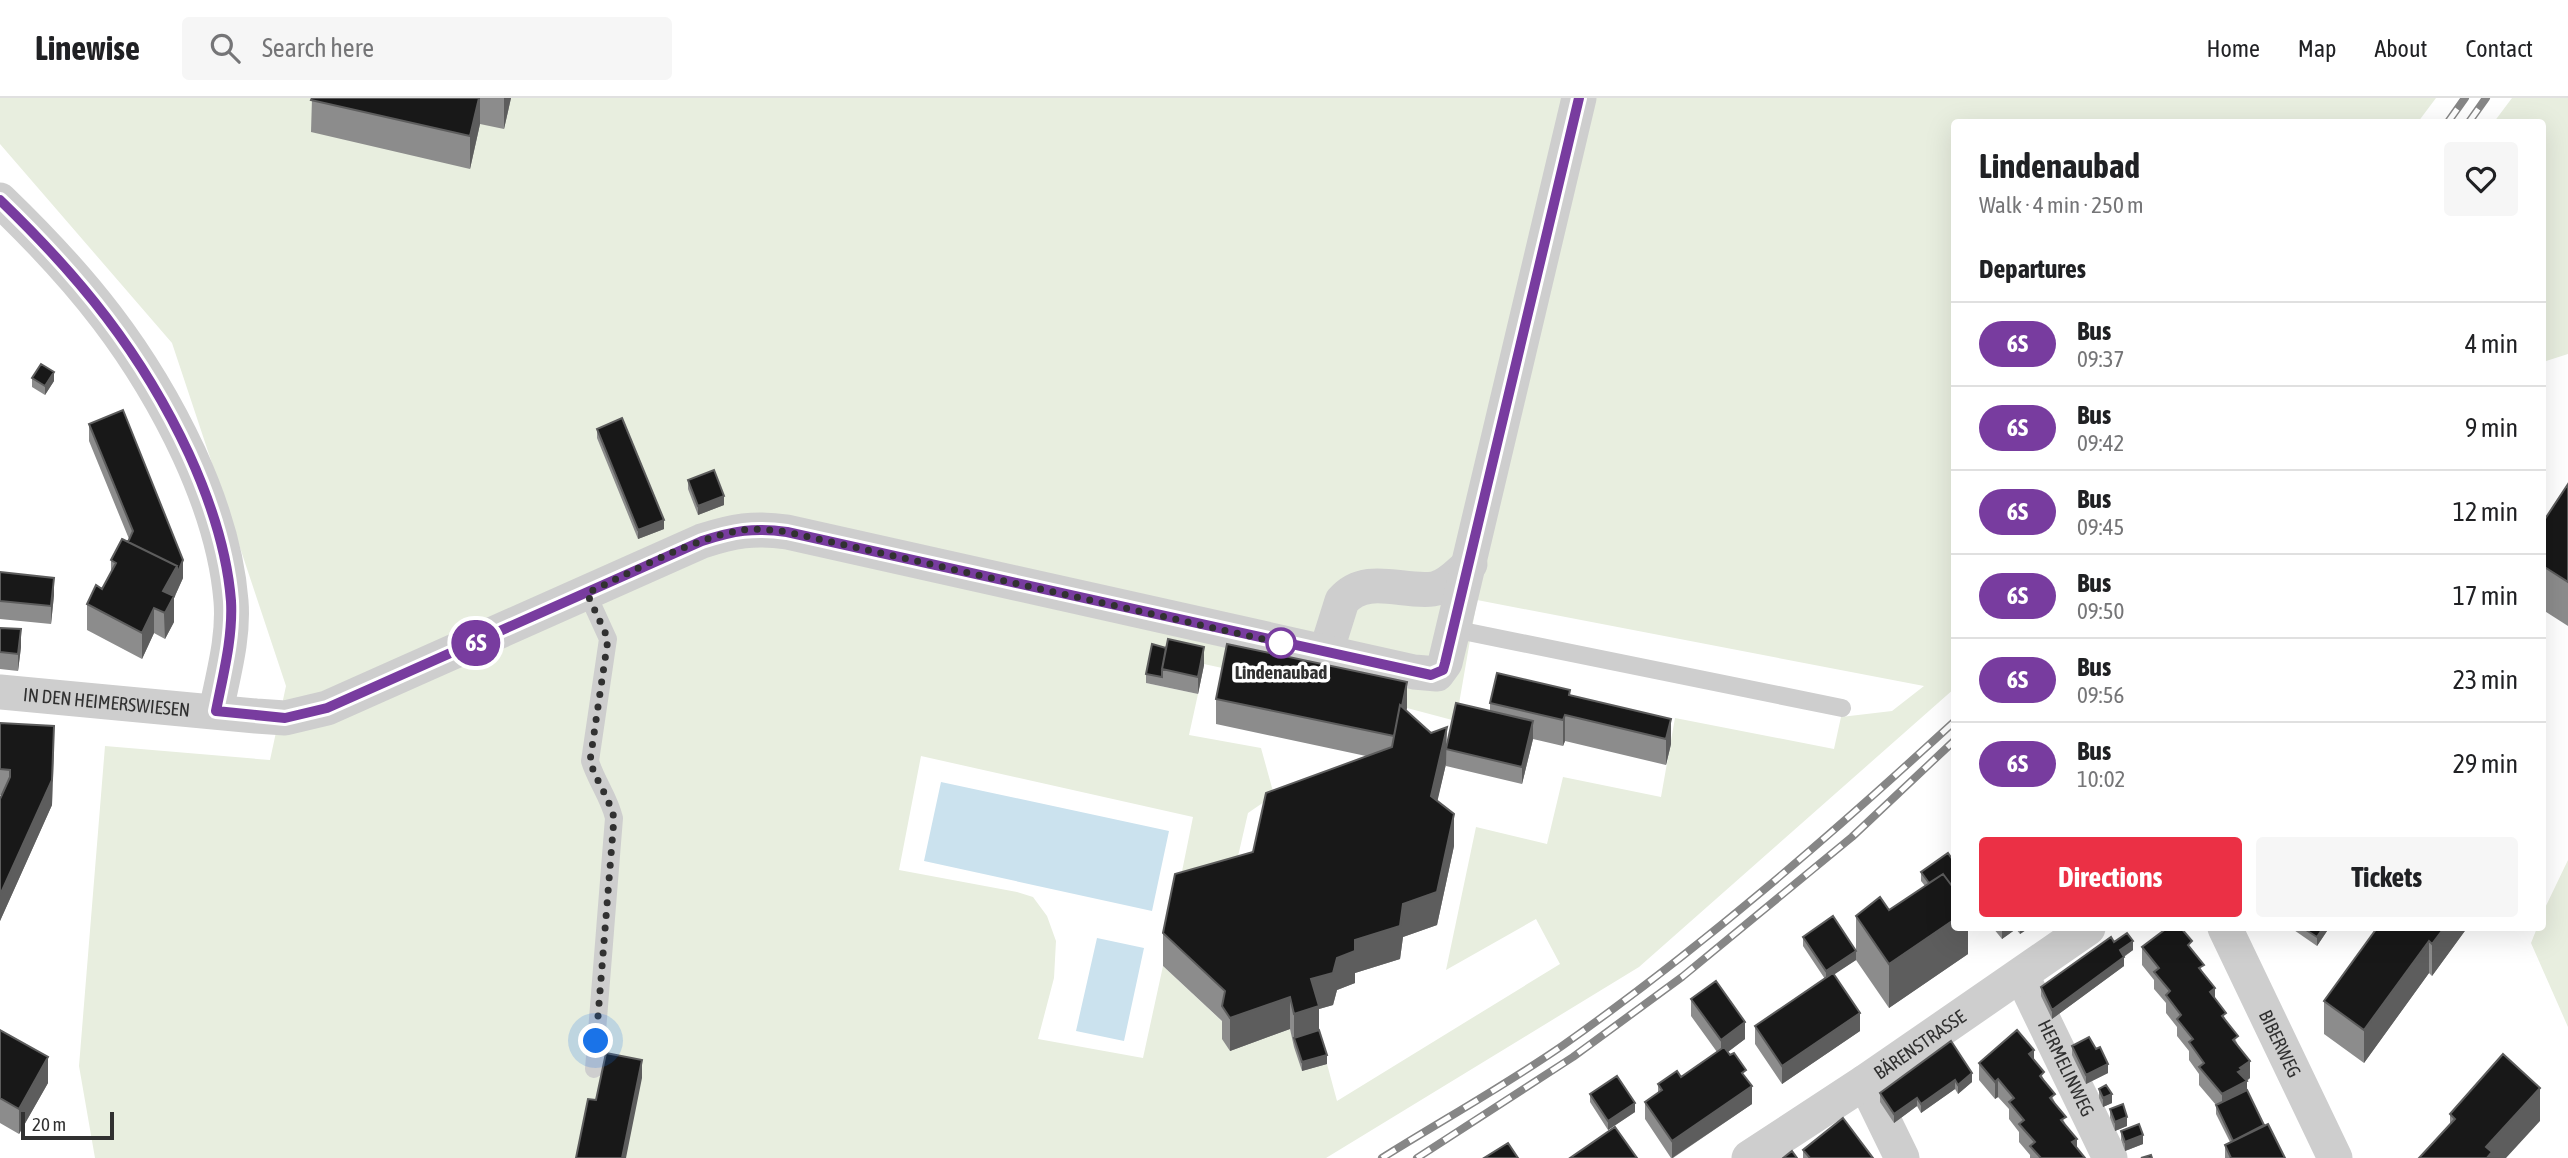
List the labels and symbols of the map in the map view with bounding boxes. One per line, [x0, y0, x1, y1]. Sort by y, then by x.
line badge: 6S [444, 620, 508, 666]
marker: Lindenaubad [1266, 628, 1296, 658]
place label: Lindenaubad [1235, 661, 1327, 683]
street label: IN DEN HEIMERSWIESEN [22, 683, 191, 721]
street label: BÄRENSTRASSE [1870, 1005, 1970, 1084]
street label: BIBERWEG [2255, 1006, 2306, 1081]
street label: HERMELINWEG [2034, 1016, 2099, 1120]
your location [578, 1023, 613, 1058]
scale bar [21, 1109, 114, 1141]

